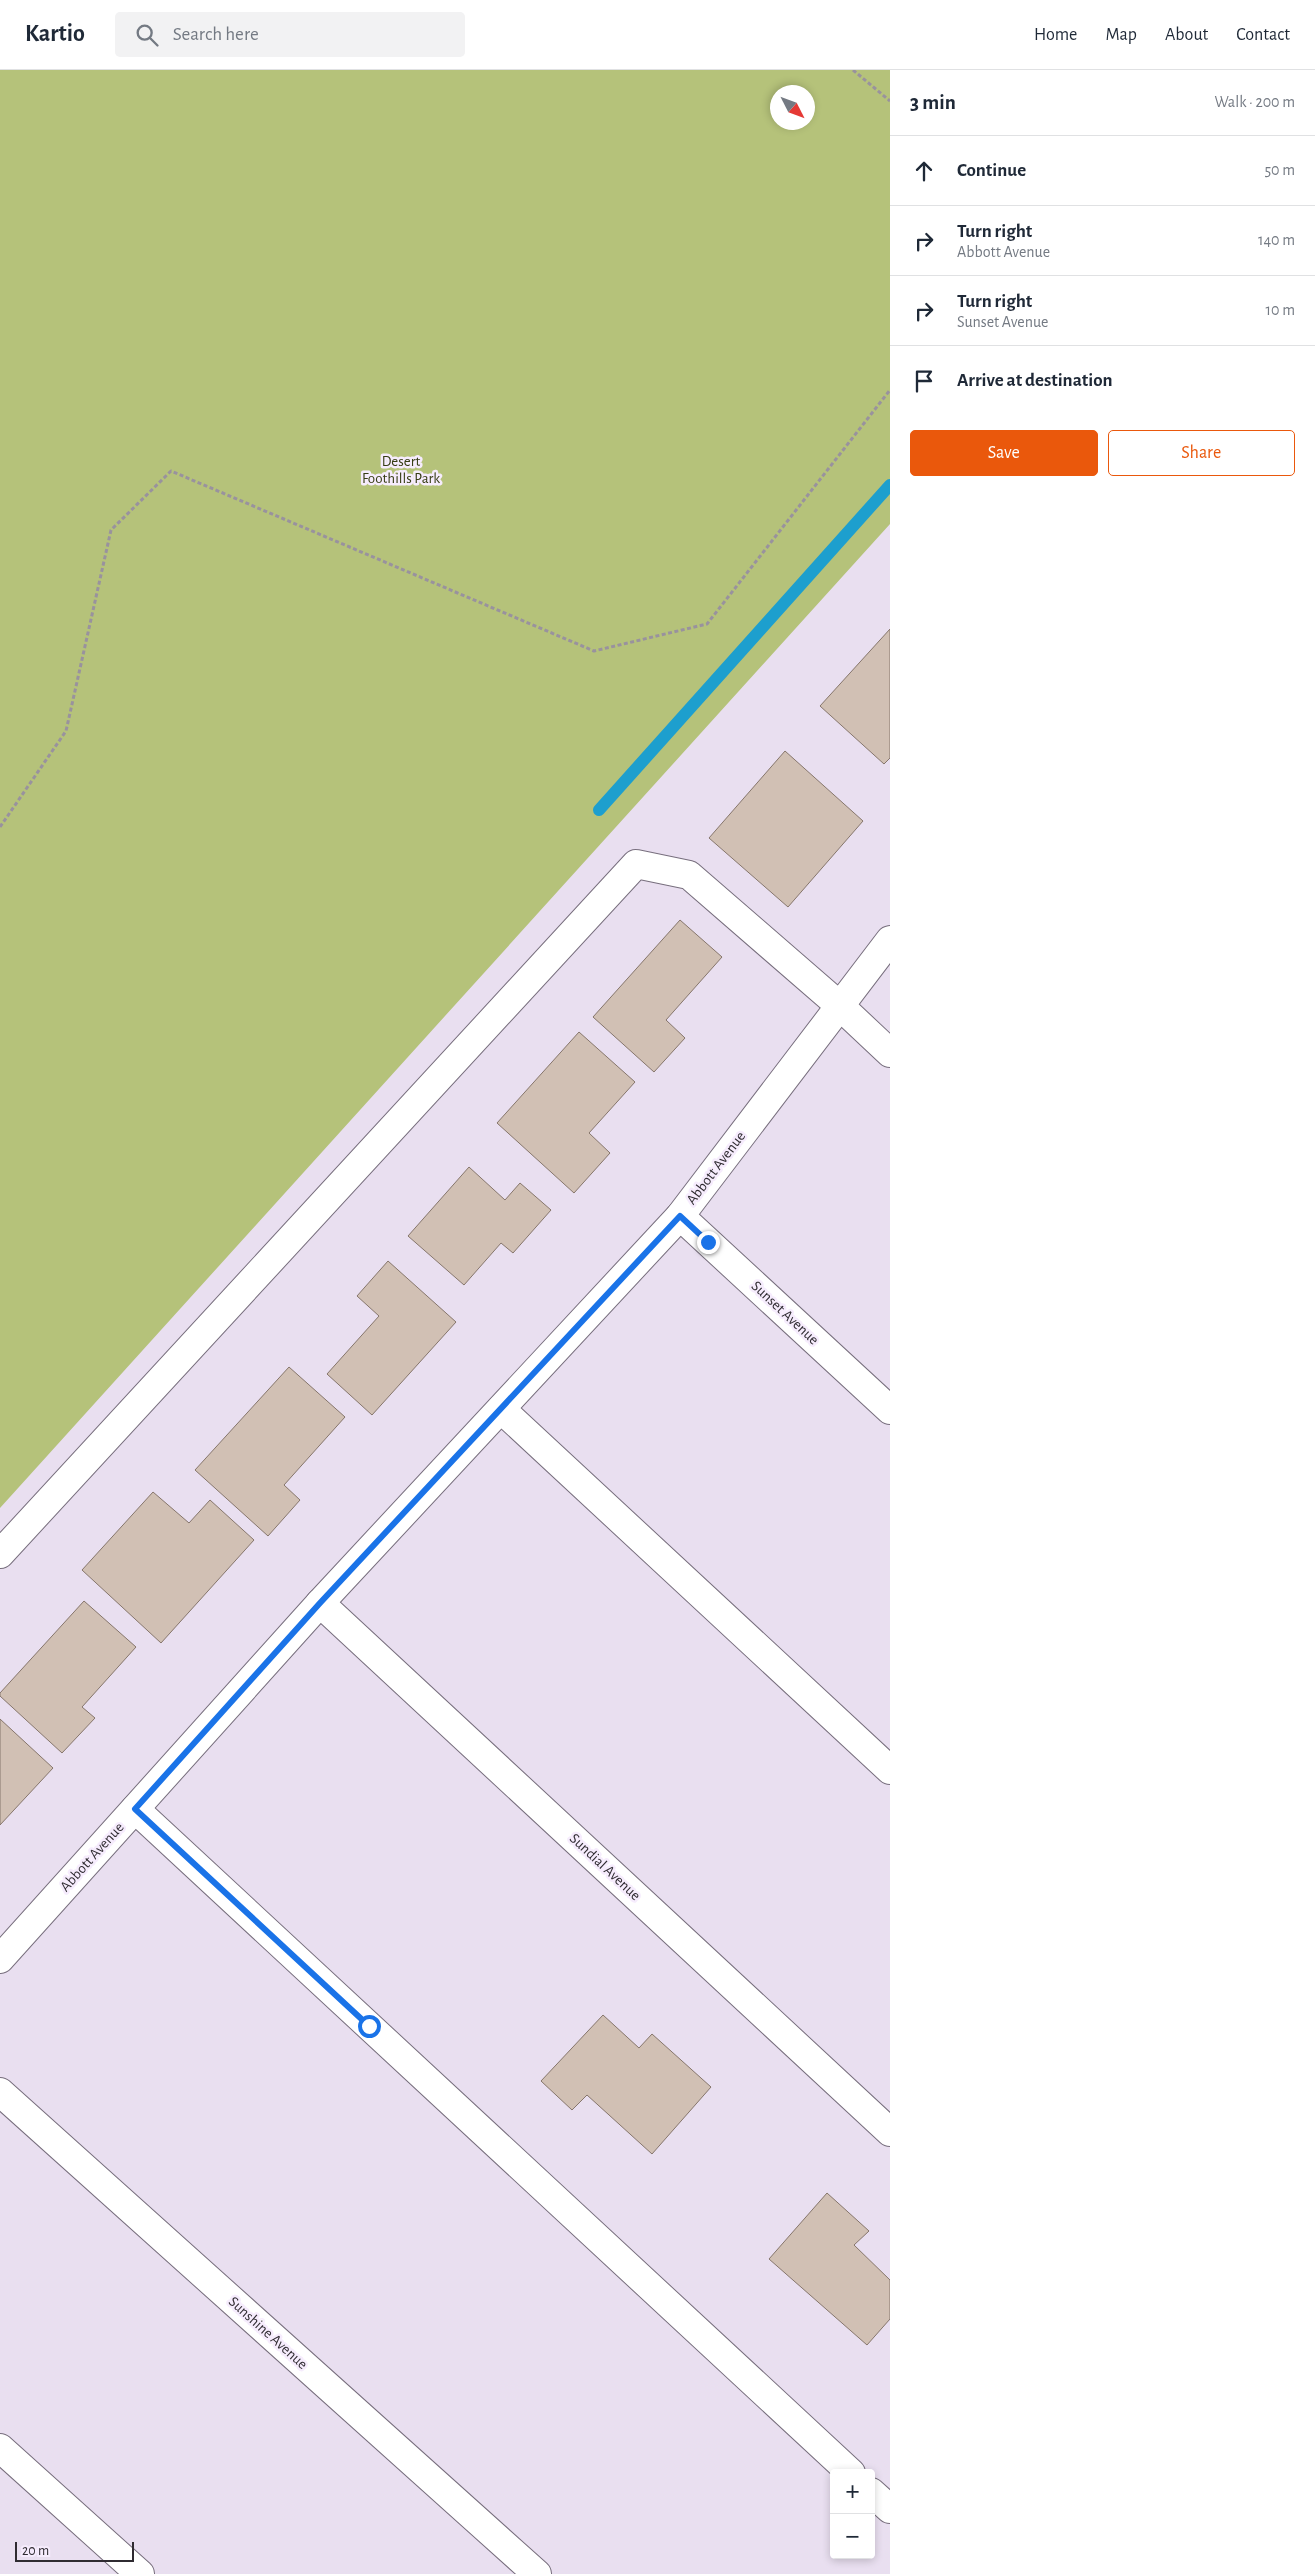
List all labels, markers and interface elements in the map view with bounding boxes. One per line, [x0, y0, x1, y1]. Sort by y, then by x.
search box [115, 12, 465, 57]
icon: search [133, 21, 161, 49]
text: Kartio [25, 22, 85, 46]
text: Search here [173, 25, 259, 44]
text: Home [1034, 26, 1077, 44]
text: Map [1105, 26, 1137, 44]
text: About [1165, 26, 1208, 44]
text: Contact [1236, 26, 1290, 44]
north arrow [770, 85, 815, 130]
text: 3 min [910, 92, 956, 113]
text: Walk · 200 m [1214, 94, 1295, 110]
icon: ahead [910, 157, 938, 185]
text: Continue [957, 161, 1026, 180]
text: 50 m [1264, 162, 1295, 178]
text: Turn right [957, 222, 1032, 241]
icon: right [910, 227, 938, 255]
text: 140 m [1258, 232, 1295, 248]
text: Abbott Avenue [957, 244, 1050, 260]
text: Turn right [957, 292, 1032, 311]
icon: right [910, 297, 938, 325]
text: 10 m [1266, 302, 1295, 318]
text: Sunset Avenue [957, 314, 1049, 330]
icon: arrive [910, 367, 938, 395]
text: Arrive at destination [957, 371, 1113, 390]
button: Save [910, 430, 1098, 476]
button: Share [1108, 430, 1295, 476]
park label: Desert Foothills Park [362, 454, 440, 486]
street label: Abbott Avenue [684, 1129, 748, 1207]
route end [697, 1231, 720, 1254]
street label: Sunset Avenue [749, 1278, 822, 1348]
street label: Abbott Avenue [57, 1820, 127, 1894]
street label: Sundial Avenue [567, 1831, 643, 1903]
route start [358, 2015, 381, 2038]
street label: Sunshine Avenue [226, 2294, 310, 2372]
map controls [830, 2469, 875, 2559]
button: + [830, 2469, 875, 2514]
button: − [830, 2514, 875, 2559]
scale bar [15, 2539, 134, 2562]
text: 20 m [22, 2544, 49, 2558]

